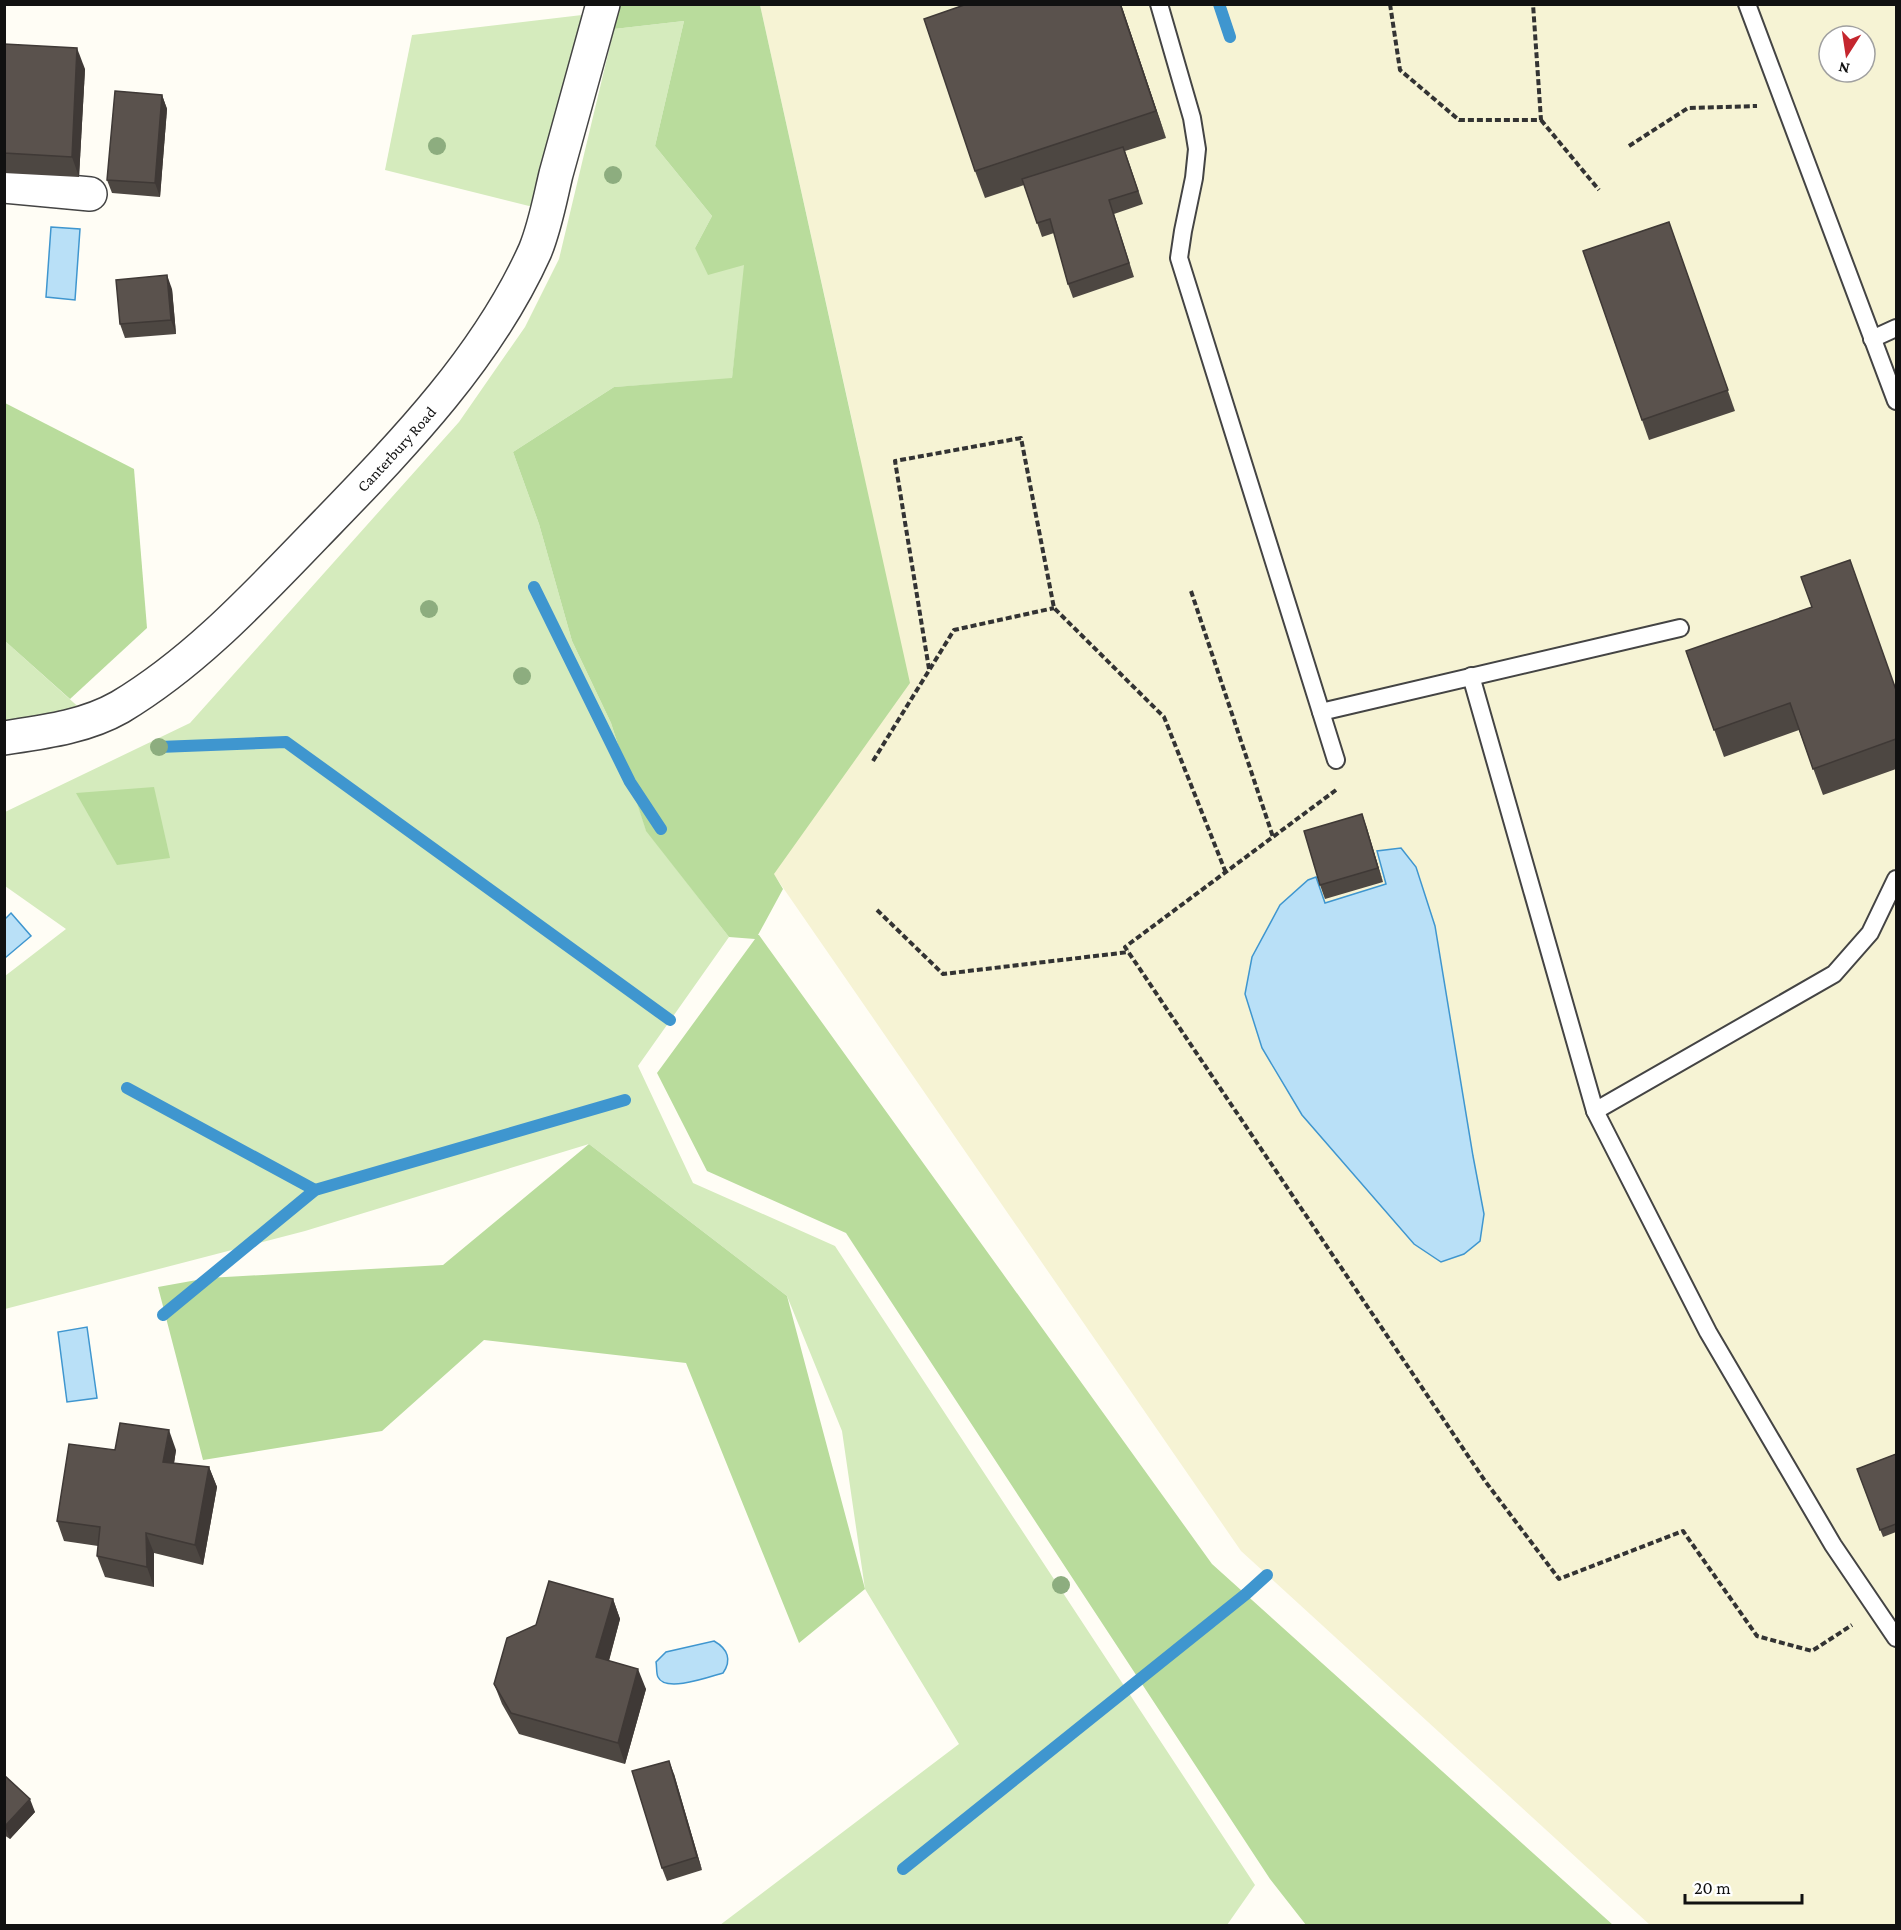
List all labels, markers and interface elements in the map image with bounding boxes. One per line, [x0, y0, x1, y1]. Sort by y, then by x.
north arrow [1817, 24, 1877, 84]
text: N [1837, 59, 1851, 78]
street label: Canterbury Road [354, 403, 440, 495]
scale bar [1685, 1867, 1802, 1905]
text: 20 m [1694, 1878, 1731, 1898]

